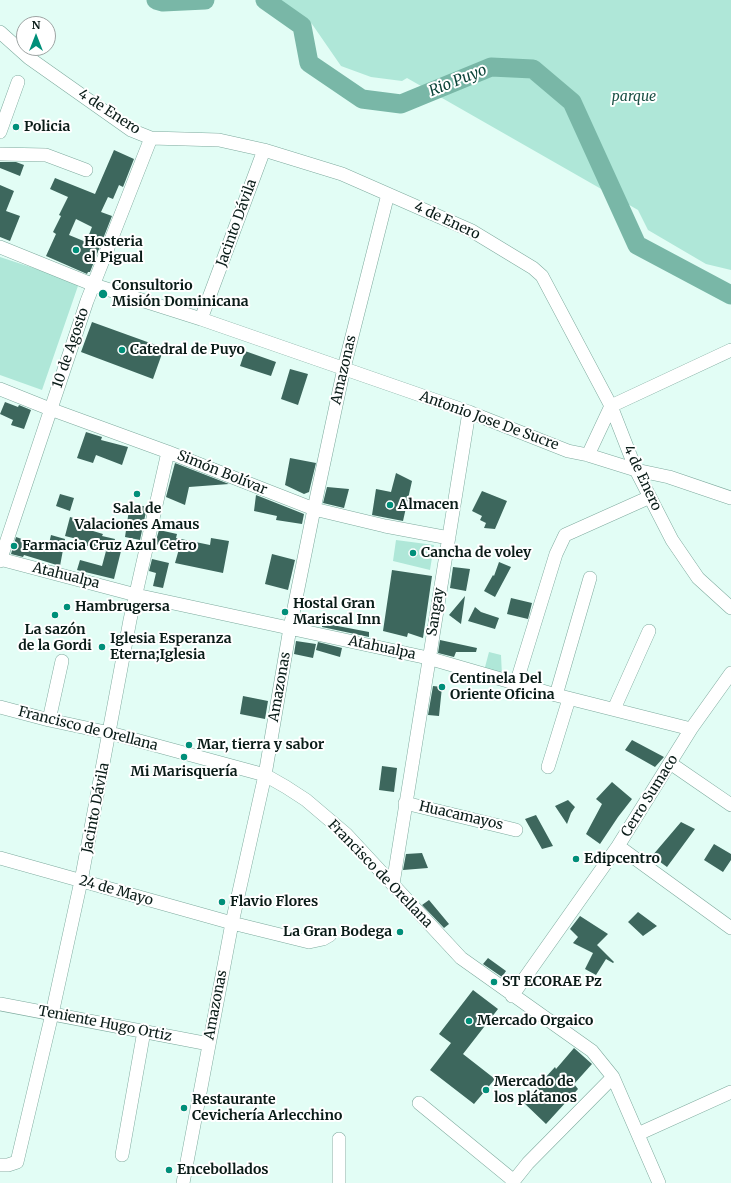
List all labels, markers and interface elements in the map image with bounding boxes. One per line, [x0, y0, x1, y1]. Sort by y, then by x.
north arrow [16, 16, 56, 56]
text: N [32, 18, 40, 32]
water label: Rio Puyo [427, 61, 489, 101]
street label: 4 de Enero [75, 86, 143, 138]
park label: parque [612, 89, 656, 105]
place label: Policia [24, 119, 70, 135]
marker: Policia [11, 122, 21, 132]
street label: Jacinto Dávila [213, 177, 261, 269]
street label: 4 de Enero [411, 198, 483, 244]
place label: Hosteria el Pigual [84, 234, 143, 266]
marker: Hosteria el Pigual [71, 245, 81, 255]
place label: Consultorio Misión Dominicana [112, 278, 248, 310]
marker: Consultorio Misión Dominicana [97, 288, 109, 300]
street label: 10 de Agosto [49, 306, 93, 390]
street label: Amazonas [328, 334, 360, 406]
place label: Catedral de Puyo [130, 342, 245, 358]
marker: Catedral de Puyo [117, 345, 127, 355]
street label: Antonio Jose De Sucre [417, 388, 561, 454]
street label: 4 de Enero [619, 442, 665, 514]
street label: Simón Bolívar [175, 447, 269, 499]
marker: Sala de Valaciones Amaus [132, 489, 142, 499]
place label: Almacen [398, 497, 459, 513]
marker: Almacen [385, 500, 395, 510]
place label: Sala de Valaciones Amaus [75, 501, 199, 534]
place label: Farmacia Cruz Azul Cetro [22, 538, 197, 554]
marker: Farmacia Cruz Azul Cetro [9, 541, 19, 551]
place label: Cancha de voley [421, 545, 531, 561]
marker: Cancha de voley [408, 548, 418, 558]
street label: Atahualpa [31, 560, 101, 592]
street label: Sangay [424, 586, 448, 638]
place label: Hostal Gran Mariscal Inn [293, 596, 381, 628]
place label: Hambrugersa [75, 599, 170, 615]
marker: Hambrugersa [62, 602, 72, 612]
marker: Hostal Gran Mariscal Inn [280, 607, 290, 617]
marker: La sazón de la Gordi [50, 610, 60, 620]
place label: La sazón de la Gordi [18, 622, 92, 654]
place label: Iglesia Esperanza Eterna;Iglesia [110, 631, 231, 664]
street label: Atahualpa [347, 633, 417, 663]
marker: Iglesia Esperanza Eterna;Iglesia [97, 642, 107, 652]
street label: Amazonas [266, 651, 294, 723]
place label: Centinela Del Oriente Oficina [450, 671, 555, 704]
marker: Centinela Del Oriente Oficina [437, 682, 447, 692]
street label: Francisco de Orellana [16, 703, 160, 755]
place label: Mar, tierra y sabor [197, 737, 324, 753]
marker: Mar, tierra y sabor [184, 740, 194, 750]
marker: Mi Marisquería [179, 752, 189, 762]
street label: Cerro Sumaco [618, 752, 682, 840]
street label: Jacinto Dávila [79, 761, 113, 855]
place label: Mi Marisquería [131, 764, 237, 780]
street label: Huacamayos [417, 798, 505, 834]
street label: Francisco de Orellana [324, 817, 436, 931]
place label: Edipcentro [584, 851, 660, 867]
marker: Edipcentro [571, 854, 581, 864]
street label: 24 de Mayo [77, 872, 155, 910]
place label: Flavio Flores [230, 894, 318, 910]
marker: Flavio Flores [217, 897, 227, 907]
place label: La Gran Bodega [283, 924, 392, 940]
marker: La Gran Bodega [395, 927, 405, 937]
street label: Amazonas [201, 969, 231, 1041]
place label: ST ECORAE Pz [502, 974, 602, 990]
marker: ST ECORAE Pz [489, 977, 499, 987]
street label: Teniente Hugo Ortiz [37, 1003, 173, 1045]
place label: Mercado Orgaico [477, 1013, 593, 1029]
marker: Mercado Orgaico [464, 1016, 474, 1026]
place label: Mercado de los plátanos [494, 1074, 577, 1106]
marker: Mercado de los plátanos [481, 1085, 491, 1095]
place label: Restaurante Cevichería Arlecchino [192, 1092, 342, 1124]
marker: Restaurante Cevichería Arlecchino [179, 1103, 189, 1113]
place label: Encebollados [177, 1162, 269, 1178]
marker: Encebollados [164, 1165, 174, 1175]

